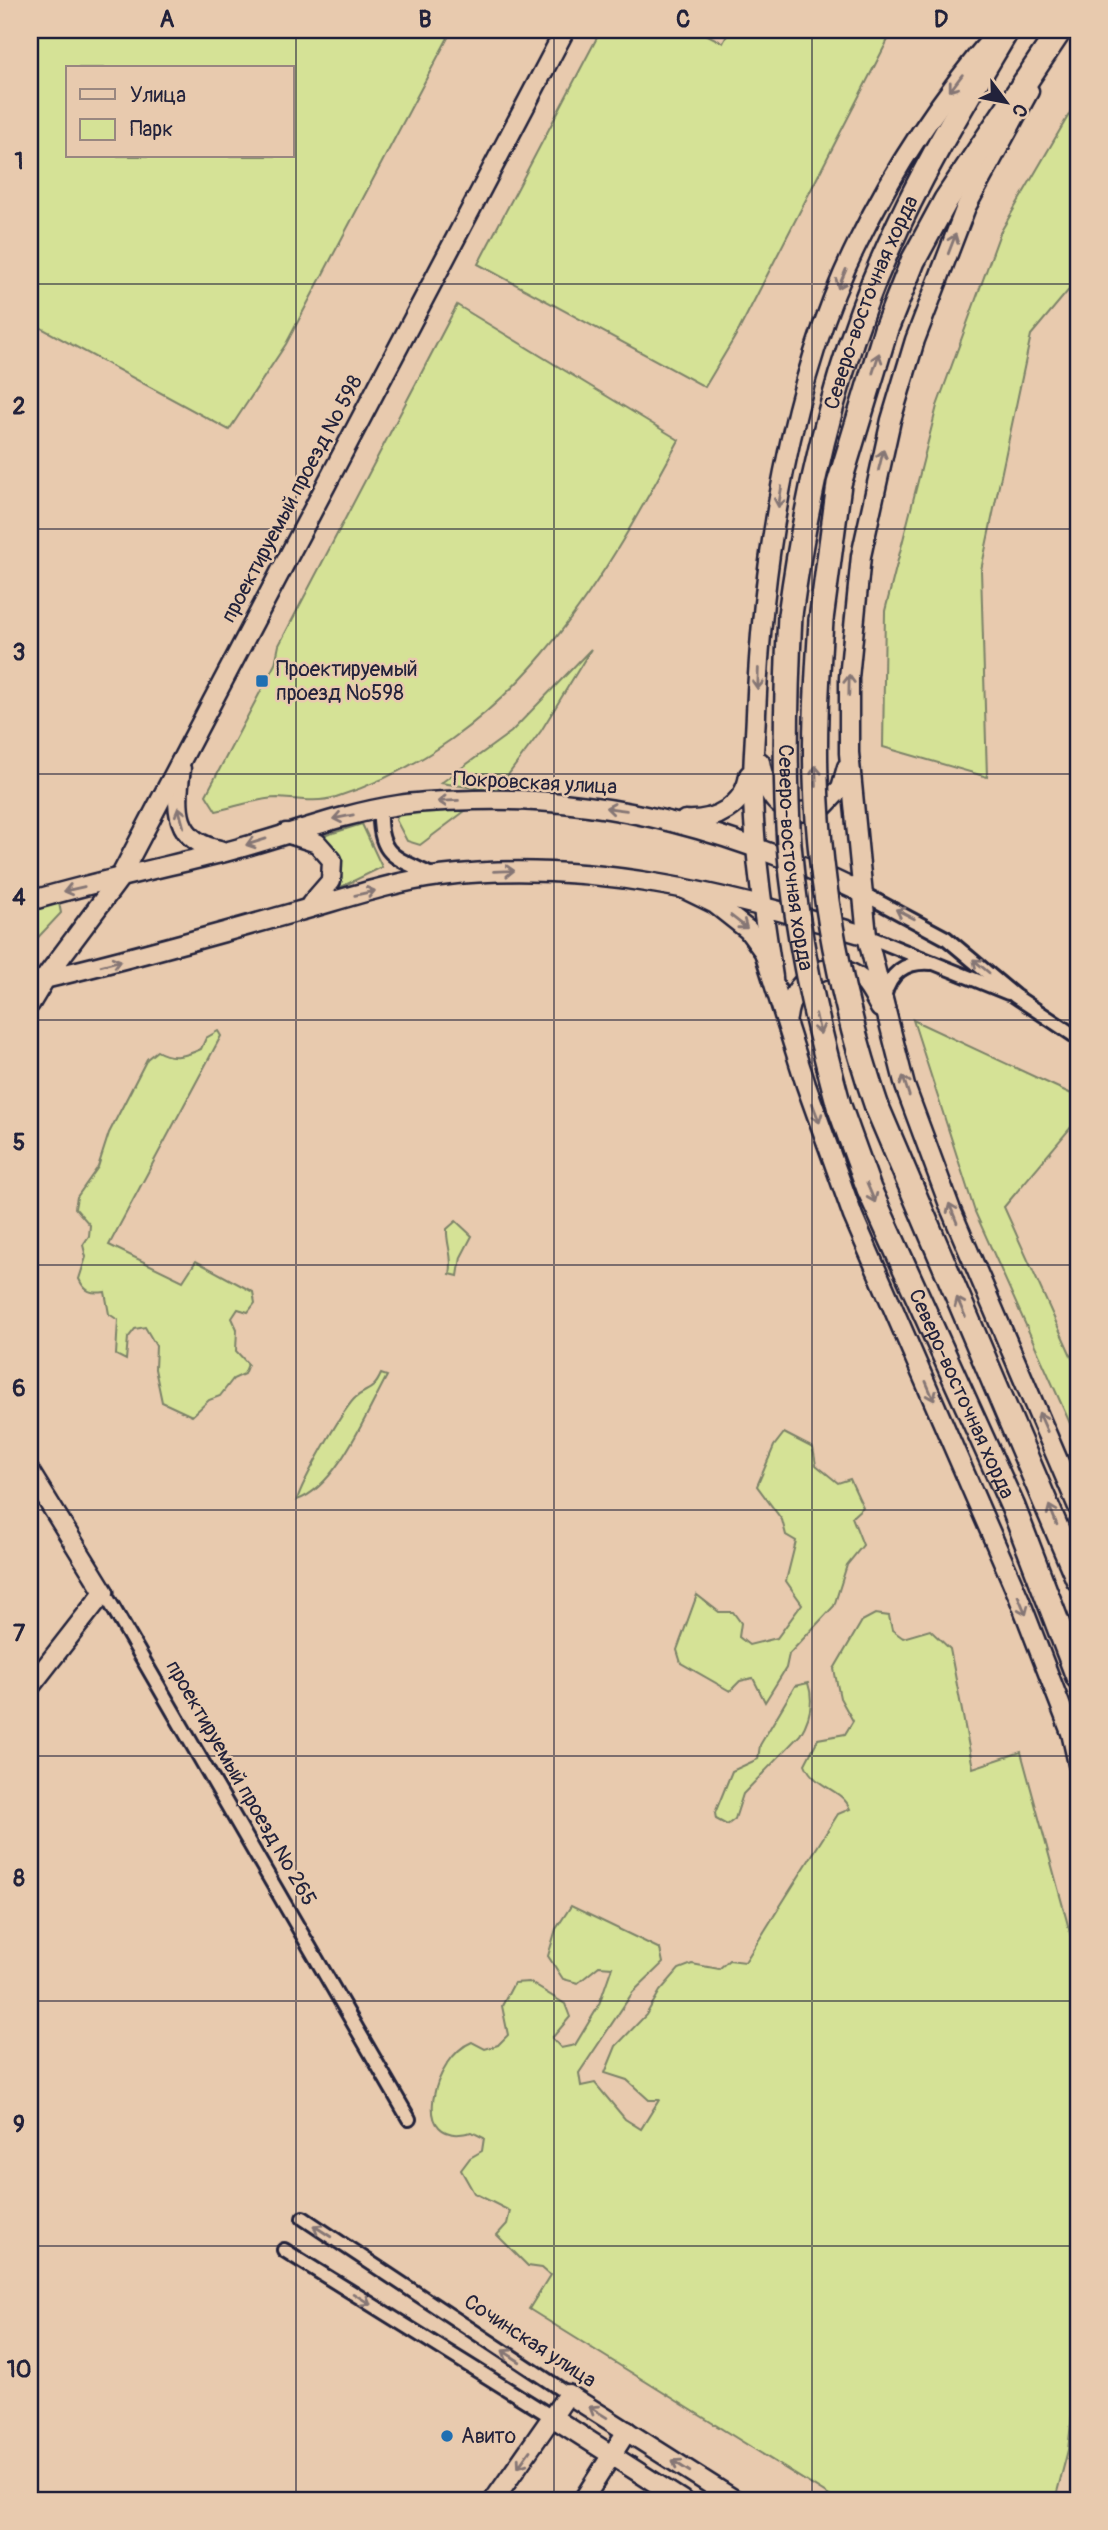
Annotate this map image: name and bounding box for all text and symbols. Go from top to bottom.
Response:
text: A [160,5,175,34]
text: B [418,5,432,34]
text: C [676,5,690,34]
text: D [934,5,948,34]
legend [66,66,294,158]
north arrow [972,66,1042,136]
one-way arrow [949,73,963,92]
text: Улица [130,82,186,109]
text: С [1006,99,1033,122]
text: Парк [130,116,173,143]
text: 1 [15,147,24,176]
street label: Северо-восточная хорда [818,191,924,412]
one-way arrow [946,234,959,256]
one-way arrow [835,268,848,289]
one-way arrow [870,352,883,374]
street label: проектируемый проезд № 598 [215,371,369,627]
text: 2 [13,392,26,421]
one-way arrow [875,449,889,472]
one-way arrow [773,485,786,508]
text: 3 [13,638,25,667]
place label: Проектируемый проезд №598 [276,656,418,707]
one-way arrow [751,667,764,690]
marker: Проектируемый проезд №598 [254,673,270,689]
one-way arrow [842,674,856,697]
street label: Северо-восточная хорда [773,744,820,973]
street label: Покровская улица [452,765,618,801]
one-way arrow [809,765,823,788]
one-way arrow [437,795,460,808]
one-way arrow [606,802,628,815]
one-way arrow [174,806,187,829]
one-way arrow [332,811,355,824]
one-way arrow [246,837,268,849]
one-way arrow [492,865,515,878]
one-way arrow [63,882,86,896]
text: 4 [12,883,26,912]
one-way arrow [353,886,376,899]
one-way arrow [895,906,915,920]
one-way arrow [729,914,747,930]
one-way arrow [100,955,122,968]
one-way arrow [972,958,990,974]
one-way arrow [812,1012,826,1035]
one-way arrow [898,1076,911,1098]
one-way arrow [811,1102,824,1124]
text: 5 [13,1128,25,1157]
one-way arrow [865,1182,878,1203]
one-way arrow [945,1203,958,1224]
street label: Северо-восточная хорда [903,1285,1021,1503]
one-way arrow [954,1297,967,1318]
text: 6 [12,1374,26,1403]
one-way arrow [925,1380,938,1402]
one-way arrow [1036,1412,1049,1433]
one-way arrow [1045,1505,1058,1527]
one-way arrow [1016,1593,1029,1615]
text: 7 [13,1619,26,1648]
street label: проектируемый проезд № 265 [160,1655,322,1911]
text: 8 [13,1864,25,1893]
text: 9 [13,2110,25,2139]
one-way arrow [312,2224,332,2238]
street label: Сочинская улица [459,2288,601,2394]
one-way arrow [352,2293,372,2307]
one-way arrow [502,2349,522,2363]
text: 10 [7,2355,31,2384]
one-way arrow [588,2405,608,2419]
place label: Авито [461,2423,516,2450]
marker: Авито [439,2428,455,2444]
one-way arrow [517,2449,531,2468]
one-way arrow [672,2458,691,2473]

